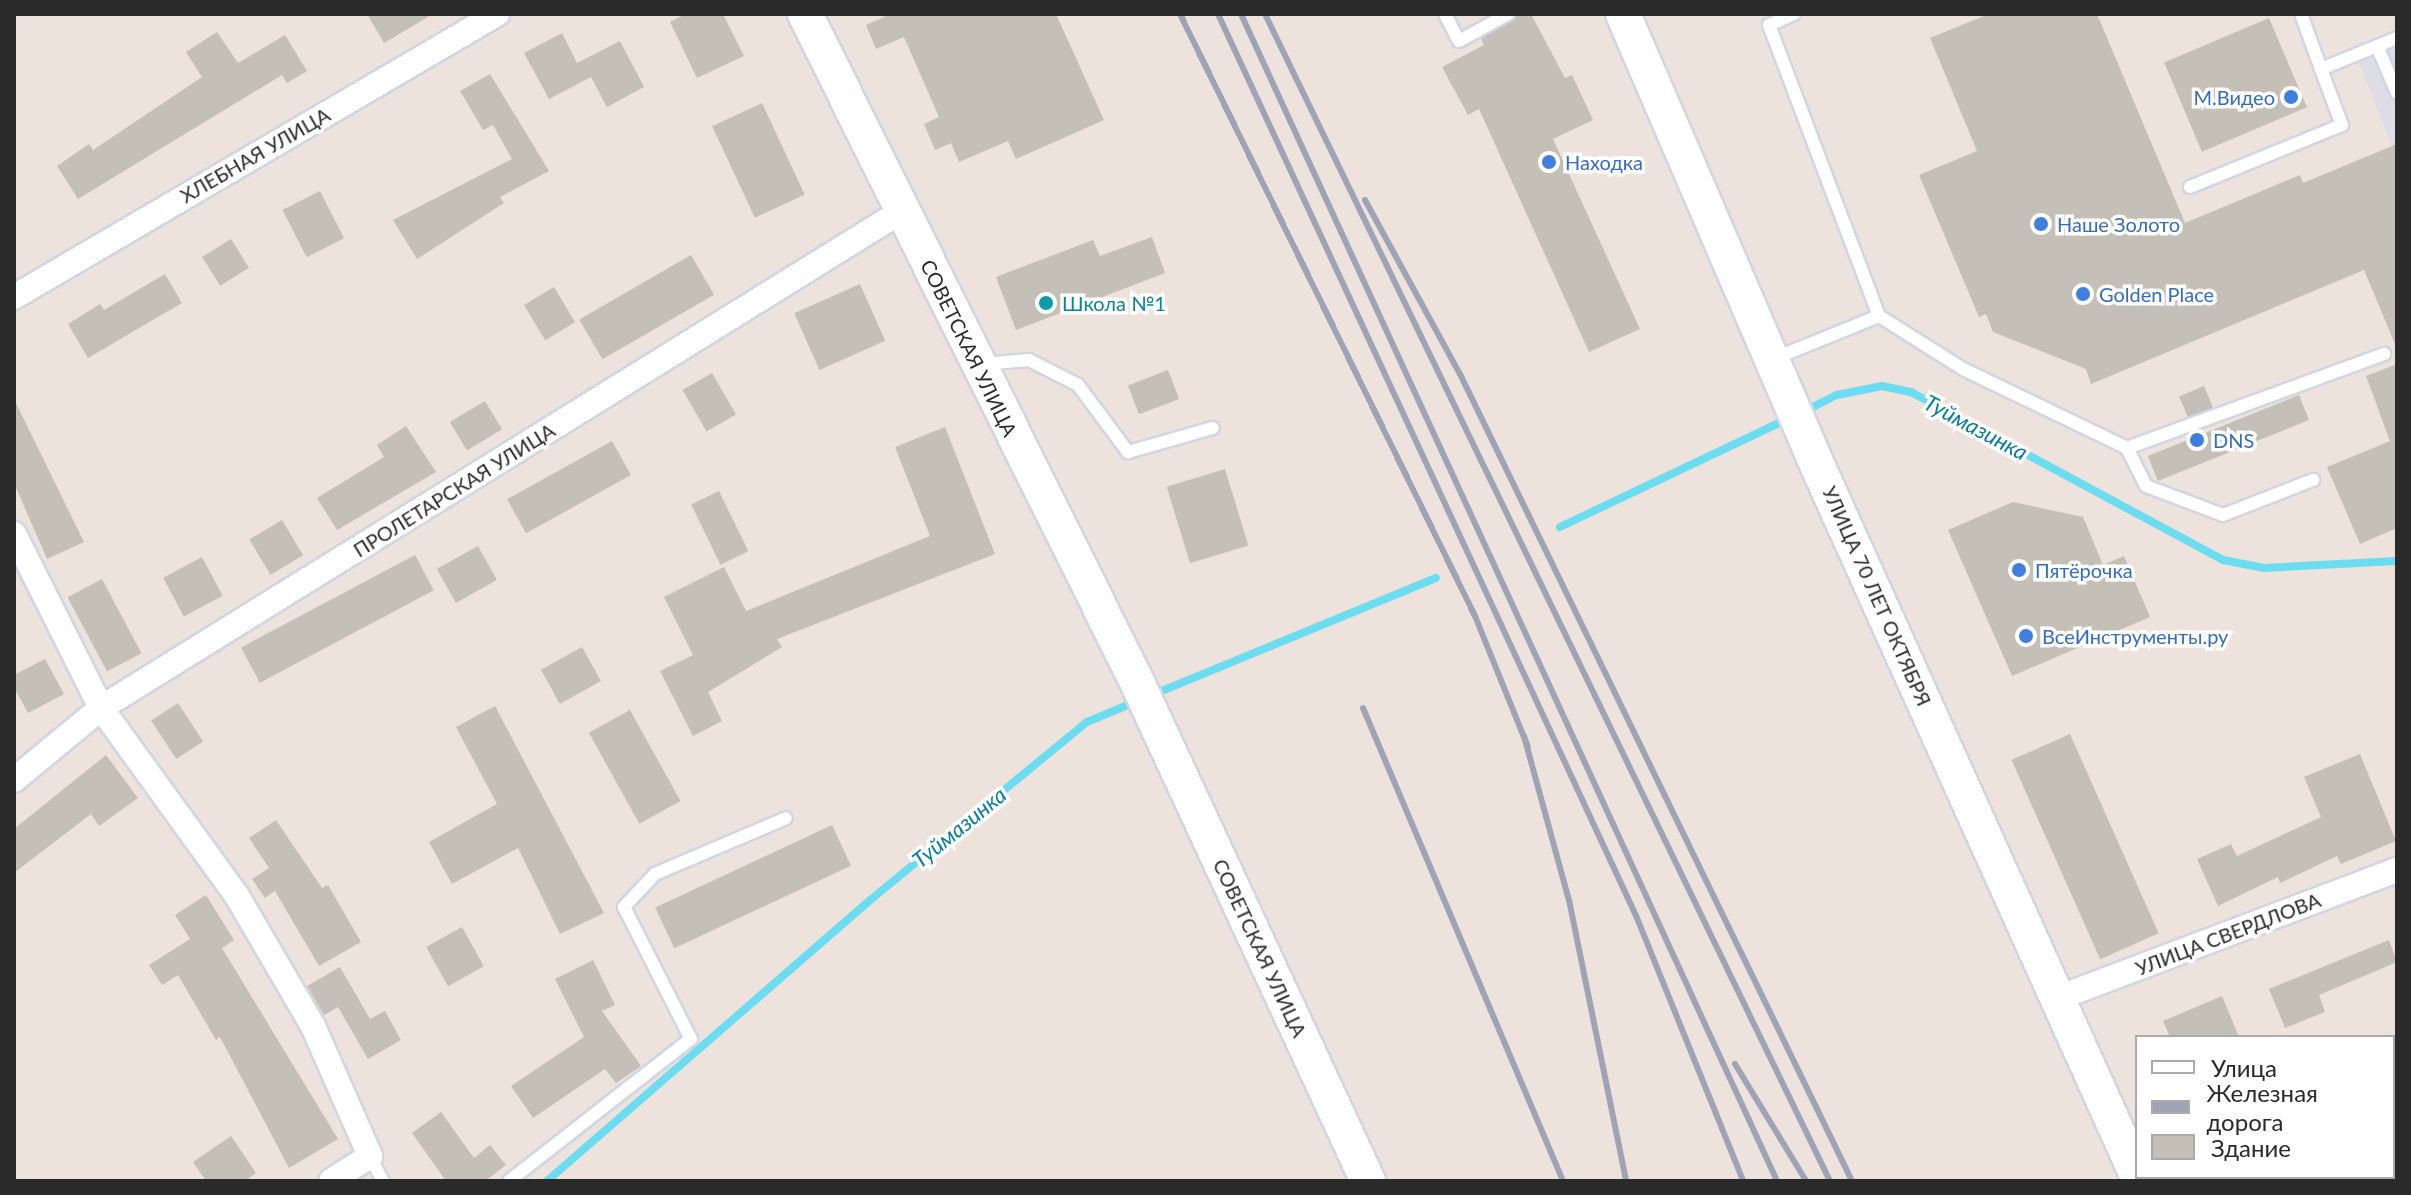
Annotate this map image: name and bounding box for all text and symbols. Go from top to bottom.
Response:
place label: М.Видео [2193,85,2275,109]
marker: М.Видео [2282,88,2300,106]
street label: ХЛЕБНАЯ УЛИЦА [176,102,334,208]
place label: Находка [1565,150,1643,174]
marker: Находка [1540,153,1558,171]
place label: Наше Золото [2057,212,2180,236]
marker: Наше Золото [2032,215,2050,233]
street label: СОВЕТСКАЯ УЛИЦА [916,256,1022,440]
place label: Golden Place [2099,282,2214,306]
marker: Golden Place [2074,285,2092,303]
place label: Школа №1 [1062,291,1166,315]
marker: Школа №1 [1037,294,1055,312]
water label: Туймазинка [1920,389,2032,465]
street label: ПРОЛЕТАРСКАЯ УЛИЦА [349,418,559,562]
place label: DNS [2213,428,2254,452]
marker: DNS [2188,431,2206,449]
street label: УЛИЦА 70 ЛЕТ ОКТЯБРЯ [1818,482,1936,710]
place label: Пятёрочка [2035,558,2133,582]
marker: Пятёрочка [2010,561,2028,579]
place label: ВсеИнструменты.ру [2042,624,2228,648]
marker: ВсеИнструменты.ру [2017,627,2035,645]
water label: Туймазинка [907,781,1011,873]
street label: СОВЕТСКАЯ УЛИЦА [1208,855,1312,1041]
street label: УЛИЦА СВЕРДЛОВА [2132,888,2324,980]
legend [2135,1035,2395,1179]
text: Улица [2211,1053,2277,1082]
text: Железная дорога [2206,1078,2318,1136]
text: Здание [2211,1133,2291,1162]

